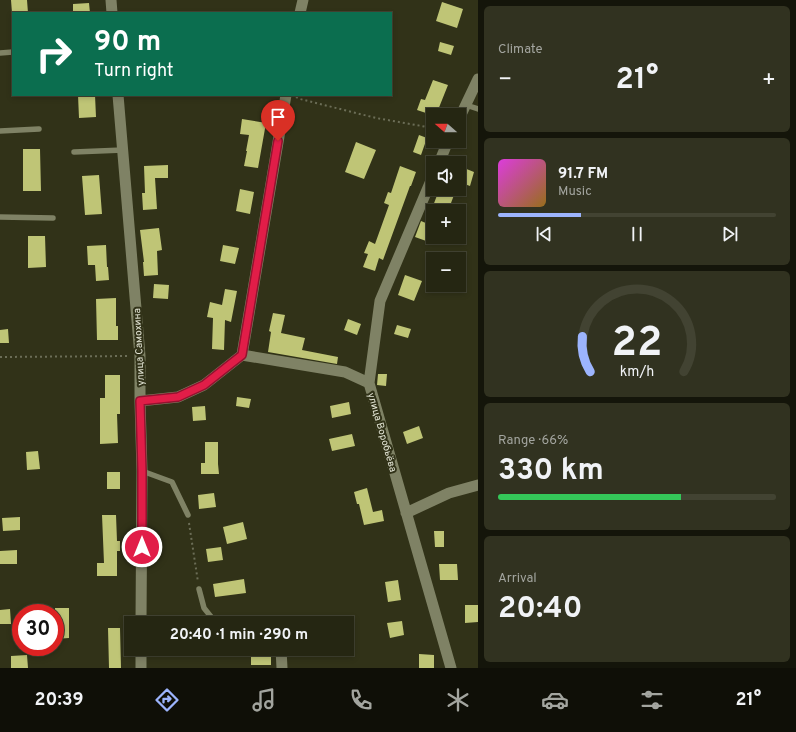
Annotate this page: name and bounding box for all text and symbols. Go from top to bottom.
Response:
text: 90 m [94,25,161,61]
icon: right [28,28,80,80]
text: Climate [498,42,543,58]
text: Turn right [94,60,174,83]
text: 21° [616,62,658,99]
text: − [498,67,512,94]
text: + [762,67,776,94]
pin [261,100,295,141]
icon: arrive [267,106,289,128]
north arrow [426,108,466,148]
map controls [426,108,466,292]
button: sound [426,156,466,196]
text: 91.7 FM [558,165,608,184]
text: Music [558,184,592,200]
button: + [426,204,466,244]
icon: previous [533,223,555,245]
icon: pause [626,223,648,245]
icon: next [719,223,741,245]
button: − [426,252,466,292]
street label: улица Самохина [131,308,148,386]
text: 22 [612,318,662,371]
text: km/h [620,363,654,381]
street label: улица Воробьёва [364,391,399,474]
text: Range · 66% [498,433,568,449]
text: 330 km [498,453,604,490]
position arrow [121,526,163,568]
text: Arrival [498,571,537,587]
text: 20:40 [498,591,582,628]
speed limit sign: 30 [12,604,64,656]
text: 20:40 · 1 min · 290 m [170,626,308,645]
icon: directions [153,686,181,714]
icon: music [250,686,278,714]
icon: phone [347,686,375,714]
icon: climate [444,686,472,714]
icon: car [541,686,569,714]
icon: filters [638,686,666,714]
text: 20:39 [35,689,84,712]
text: 21° [736,689,761,712]

